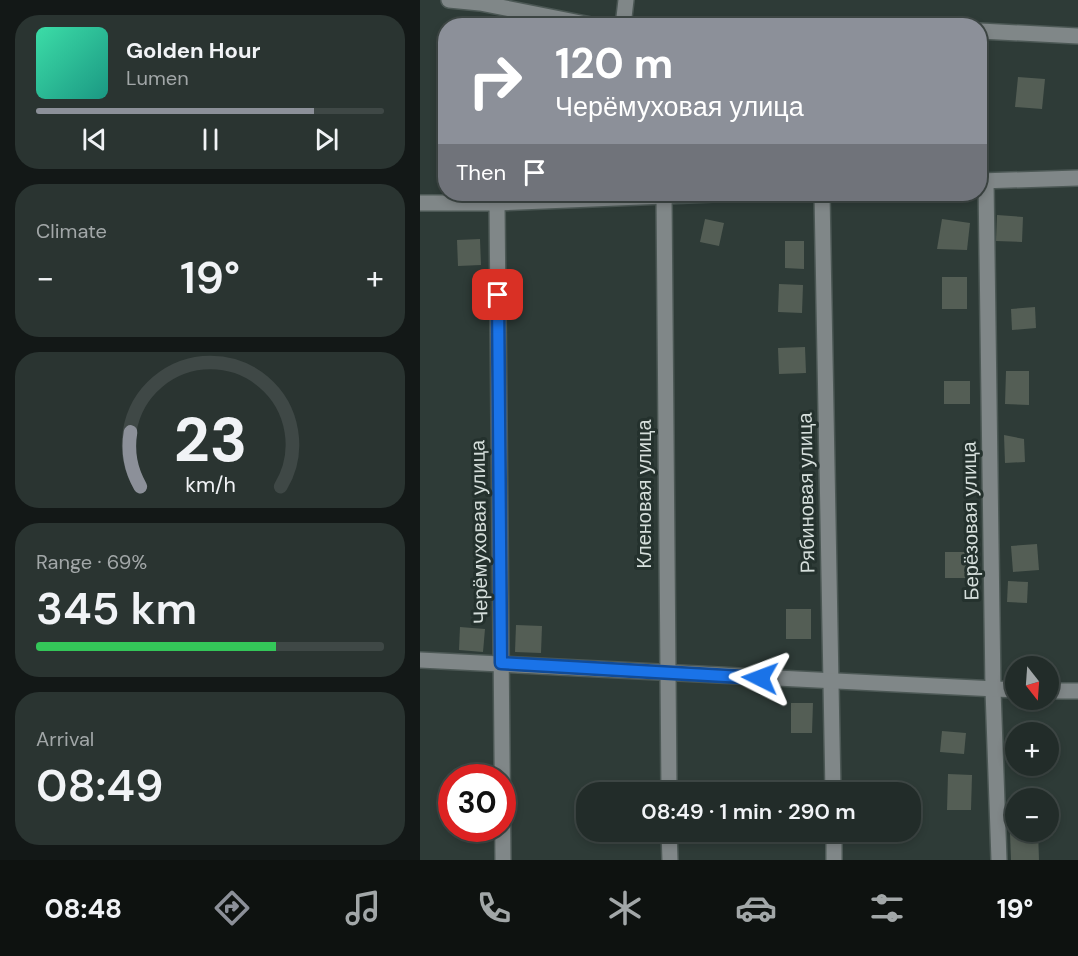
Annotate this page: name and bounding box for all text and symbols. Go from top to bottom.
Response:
text: Golden Hour [126,36,261,65]
text: 120 m [555,36,673,91]
icon: right [456,42,534,120]
text: Lumen [126,65,189,91]
text: Черёмуховая улица [555,89,804,124]
icon: previous [78,123,111,156]
icon: pause [194,123,227,156]
icon: next [310,123,343,156]
icon: arrive [518,156,551,189]
text: Then [456,158,506,187]
text: Climate [36,218,107,244]
text: 19° [180,248,240,307]
text: − [36,256,54,299]
text: + [366,256,384,299]
pin [472,269,523,320]
icon: arrive [481,278,514,311]
text: 23 [173,399,247,480]
street label: Рябиновая улица [792,411,820,574]
street label: Кленовая улица [631,418,657,569]
street label: Черёмуховая улица [464,439,494,624]
street label: Берёзовая улица [956,440,984,601]
text: km/h [185,471,235,499]
text: Range · 69% [36,549,147,575]
text: 345 km [36,579,197,638]
position arrow [728,646,792,710]
north arrow [1005,656,1059,710]
map controls [1005,656,1059,842]
button: + [1005,722,1059,776]
text: Arrival [36,726,94,752]
text: 08:49 [36,756,164,815]
speed limit sign: 30 [438,764,516,842]
button: − [1005,788,1059,842]
text: 08:49 · 1 min · 290 m [641,797,856,826]
icon: directions [211,887,253,929]
icon: music [342,887,384,929]
icon: phone [473,887,515,929]
icon: climate [604,887,646,929]
icon: car [735,887,777,929]
icon: filters [866,887,908,929]
text: 08:48 [44,891,122,926]
text: 19° [997,891,1033,926]

